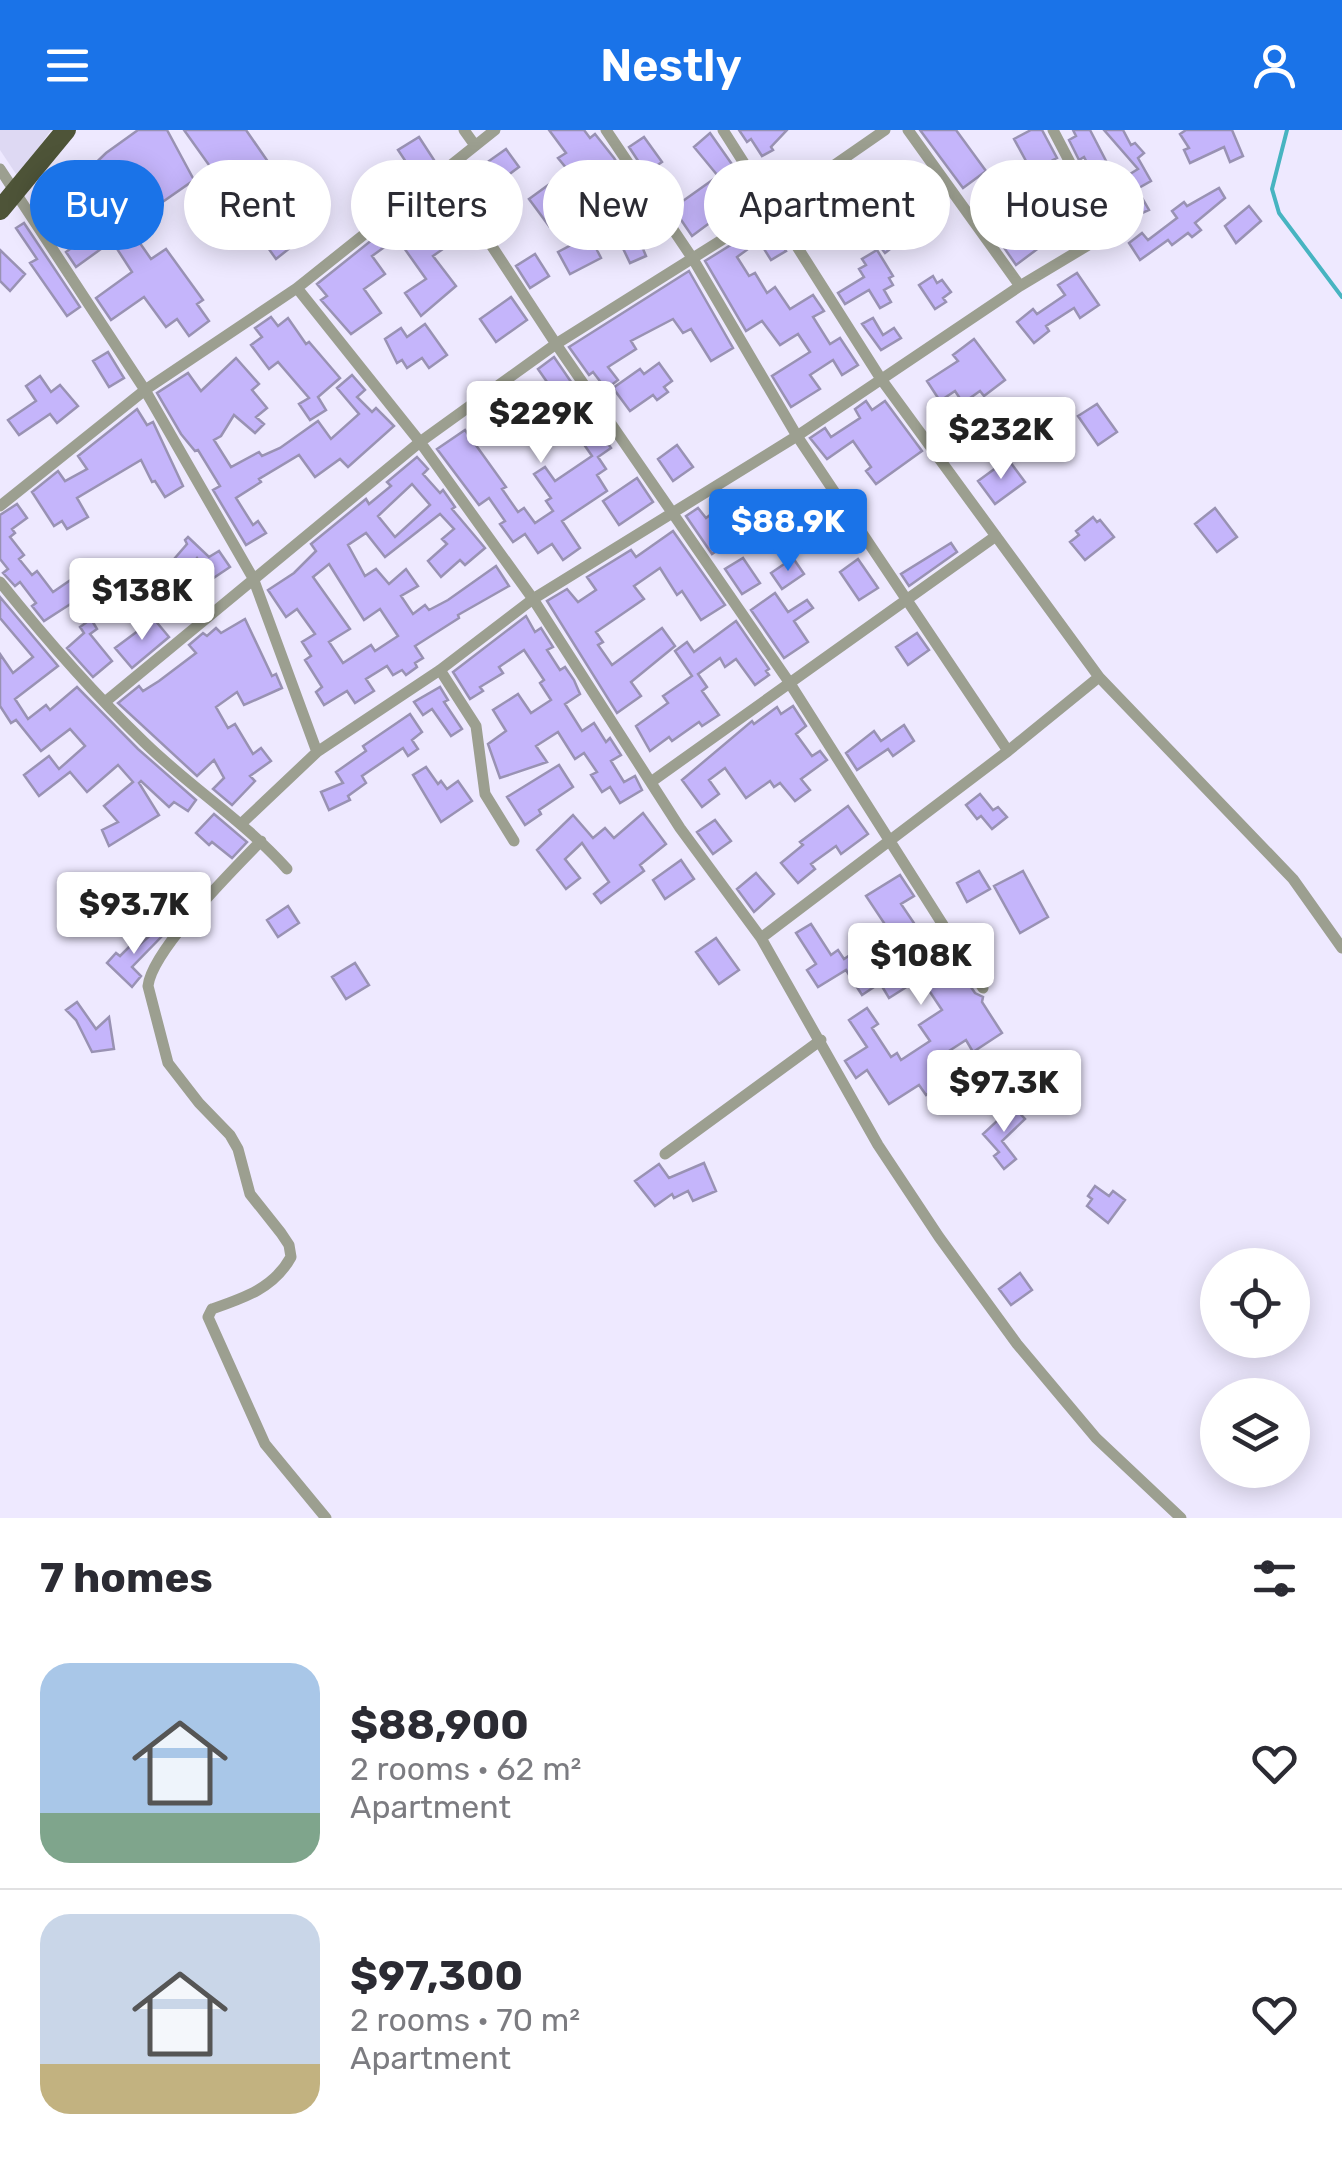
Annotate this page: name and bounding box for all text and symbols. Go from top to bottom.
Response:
icon: menu [40,38,95,93]
icon: person [1247,38,1302,93]
text: Nestly [600,39,742,92]
chip: Buy [30,160,164,250]
chip: Rent [184,160,331,250]
chip: Filters [351,160,523,250]
chip: New [543,160,684,250]
chip: Apartment [704,160,950,250]
chip: House [970,160,1144,250]
pin: $229K [471,381,611,466]
text: $229K [489,394,593,432]
pin: $232K [931,397,1071,482]
text: $232K [948,410,1054,448]
pin: $88.9K [707,489,869,574]
text: $88.9K [731,502,845,540]
pin: $138K [72,558,212,643]
text: $138K [91,571,193,609]
pin: $93.7K [53,872,215,957]
text: $93.7K [79,885,189,923]
pin: $108K [851,923,991,1008]
text: $108K [870,936,972,974]
pin: $97.3K [923,1050,1085,1135]
text: $97.3K [949,1063,1059,1101]
map controls [1200,1248,1310,1488]
button: locate [1200,1248,1310,1358]
button: layers [1200,1378,1310,1488]
icon: filters [1247,1551,1302,1606]
text: 7 homes [40,1553,213,1603]
text: $88,900 [350,1700,529,1750]
icon: home [120,1703,240,1823]
icon: heart [1247,1736,1302,1791]
text: 2 rooms · 62 m² [350,1750,582,1788]
text: Apartment [350,1788,511,1826]
text: $97,300 [350,1951,523,2001]
icon: home [120,1954,240,2074]
icon: heart [1247,1987,1302,2042]
text: 2 rooms · 70 m² [350,2001,580,2039]
text: Apartment [350,2039,511,2077]

